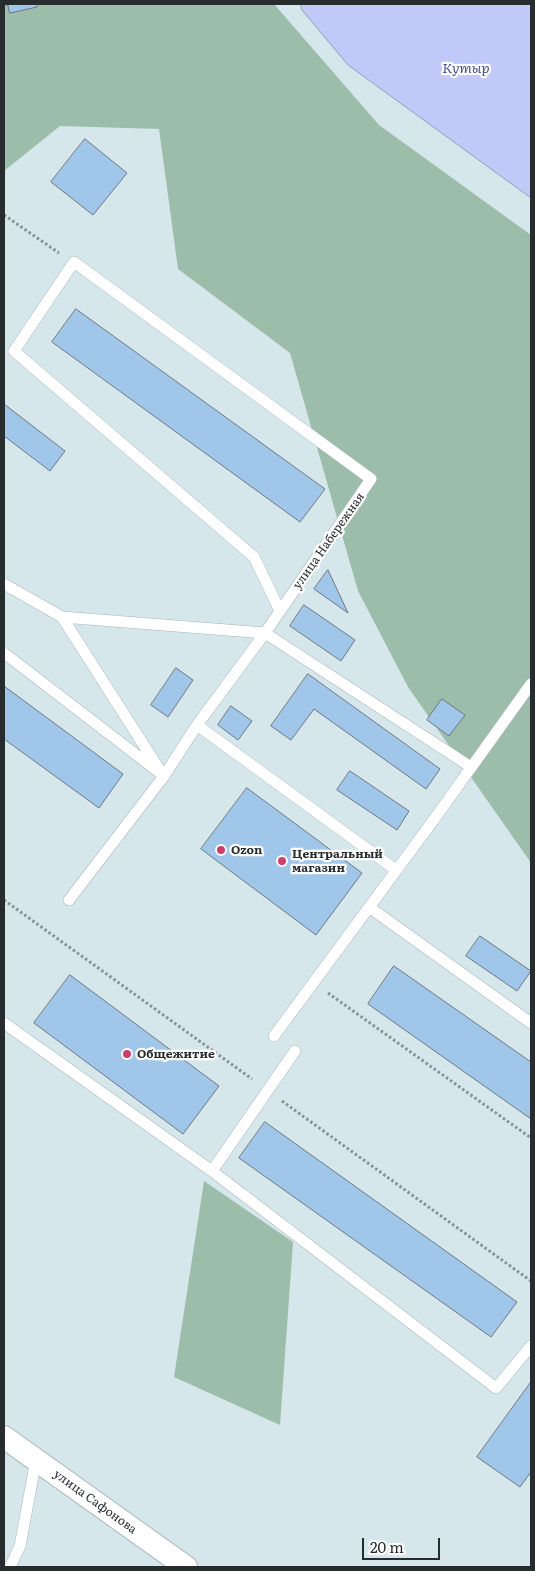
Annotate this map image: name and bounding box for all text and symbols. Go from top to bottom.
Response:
water label: Кутыр [442,61,490,77]
street label: улица Набережная [290,490,368,592]
place label: Ozon [231,843,262,857]
marker: Ozon [215,844,227,856]
place label: Центральный магазин [292,847,383,875]
marker: Центральный магазин [276,855,288,867]
place label: Общежитие [137,1047,215,1061]
marker: Общежитие [121,1048,133,1060]
street label: улица Сафонова [51,1467,139,1537]
scale bar [365,1528,442,1560]
text: 20 m [370,1535,404,1558]

